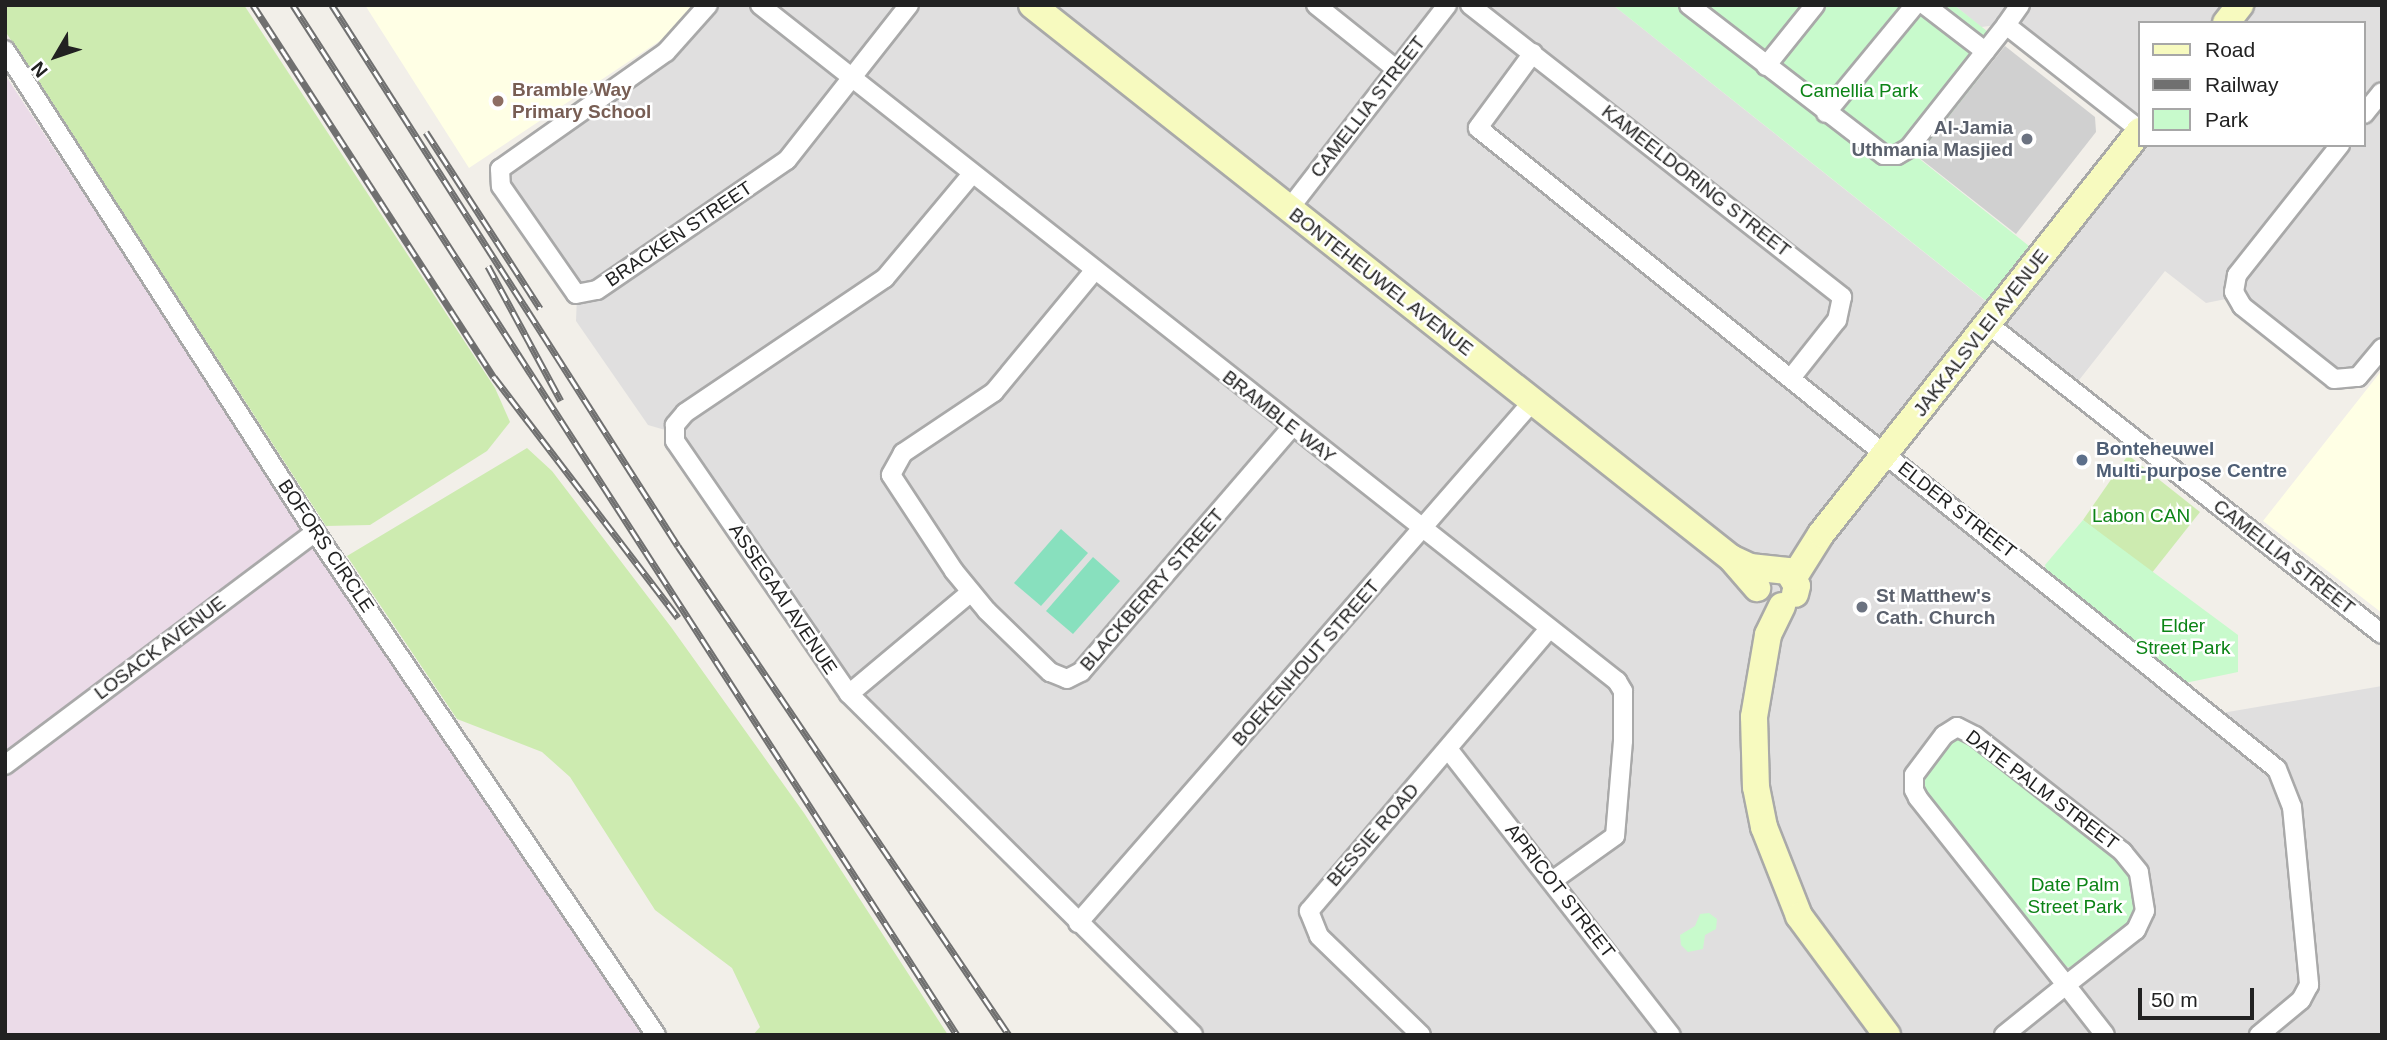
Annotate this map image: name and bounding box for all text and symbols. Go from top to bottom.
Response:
north arrow [21,21,91,91]
legend [2138,21,2366,147]
street label: CAMELLIA STREET [1305,31,1431,183]
text: Road [2205,38,2255,61]
text: N [27,58,52,81]
text: Railway [2205,73,2279,96]
place label: Bramble Way Primary School [512,79,651,123]
park label: Camellia Park [1800,80,1918,102]
marker: Bramble Way Primary School [490,93,506,109]
street label: KAMEELDORING STREET [1597,100,1795,262]
text: Park [2205,108,2248,131]
place label: Al-Jamia Uthmania Masjied [1851,117,2013,161]
marker: Al-Jamia Uthmania Masjied [2019,131,2035,147]
street label: BRACKEN STREET [601,176,757,292]
street label: BONTEHEUWEL AVENUE [1284,203,1478,361]
street label: JAKKALSVLEI AVENUE [1908,245,2054,421]
street label: BRAMBLE WAY [1218,366,1340,468]
place label: Bonteheuwel Multi-purpose Centre [2096,438,2287,482]
marker: Bonteheuwel Multi-purpose Centre [2074,452,2090,468]
street label: ELDER STREET [1893,457,2021,563]
street label: BOFORS CIRCLE [273,475,379,617]
street label: CAMELLIA STREET [2208,494,2360,620]
street label: BLACKBERRY STREET [1075,504,1229,676]
park label: Labon CAN [2092,505,2190,527]
street label: ASSEGAAI AVENUE [724,519,842,679]
street label: BOEKENHOUT STREET [1227,575,1385,751]
place label: St Matthew's Cath. Church [1876,585,1995,629]
street label: LOSACK AVENUE [90,591,230,705]
marker: St Matthew's Cath. Church [1854,599,1870,615]
park label: Elder Street Park [2135,615,2231,659]
street label: DATE PALM STREET [1961,725,2123,855]
street label: BESSIE ROAD [1322,779,1424,891]
street label: APRICOT STREET [1500,819,1620,963]
park label: Date Palm Street Park [2027,874,2123,918]
scale bar [2142,974,2258,1018]
text: 50 m [2151,988,2198,1011]

